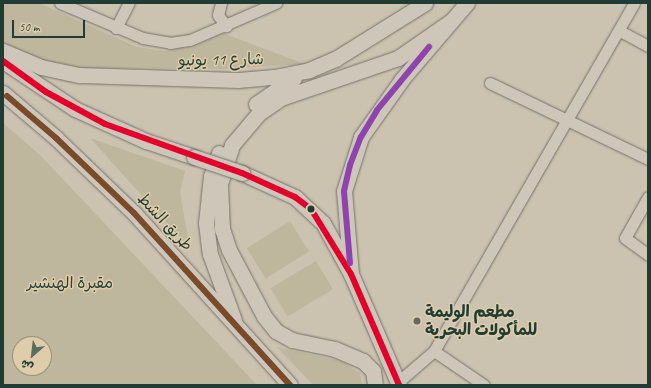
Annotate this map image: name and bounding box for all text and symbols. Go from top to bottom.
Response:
scale bar [14,12,87,38]
text: 50 m [19,19,39,35]
street label: شارع 11 يونيو [178,50,264,70]
street label: طريق الشط [133,189,197,255]
unlabelled marker [306,204,316,214]
park label: مقبرة الهنشير [27,273,113,293]
place label: مطعم الوليمة للمأكولات البحرية [425,302,537,340]
marker: مطعم الوليمة للمأكولات البحرية [412,316,422,326]
north arrow [12,336,52,376]
text: ش [18,357,35,375]

